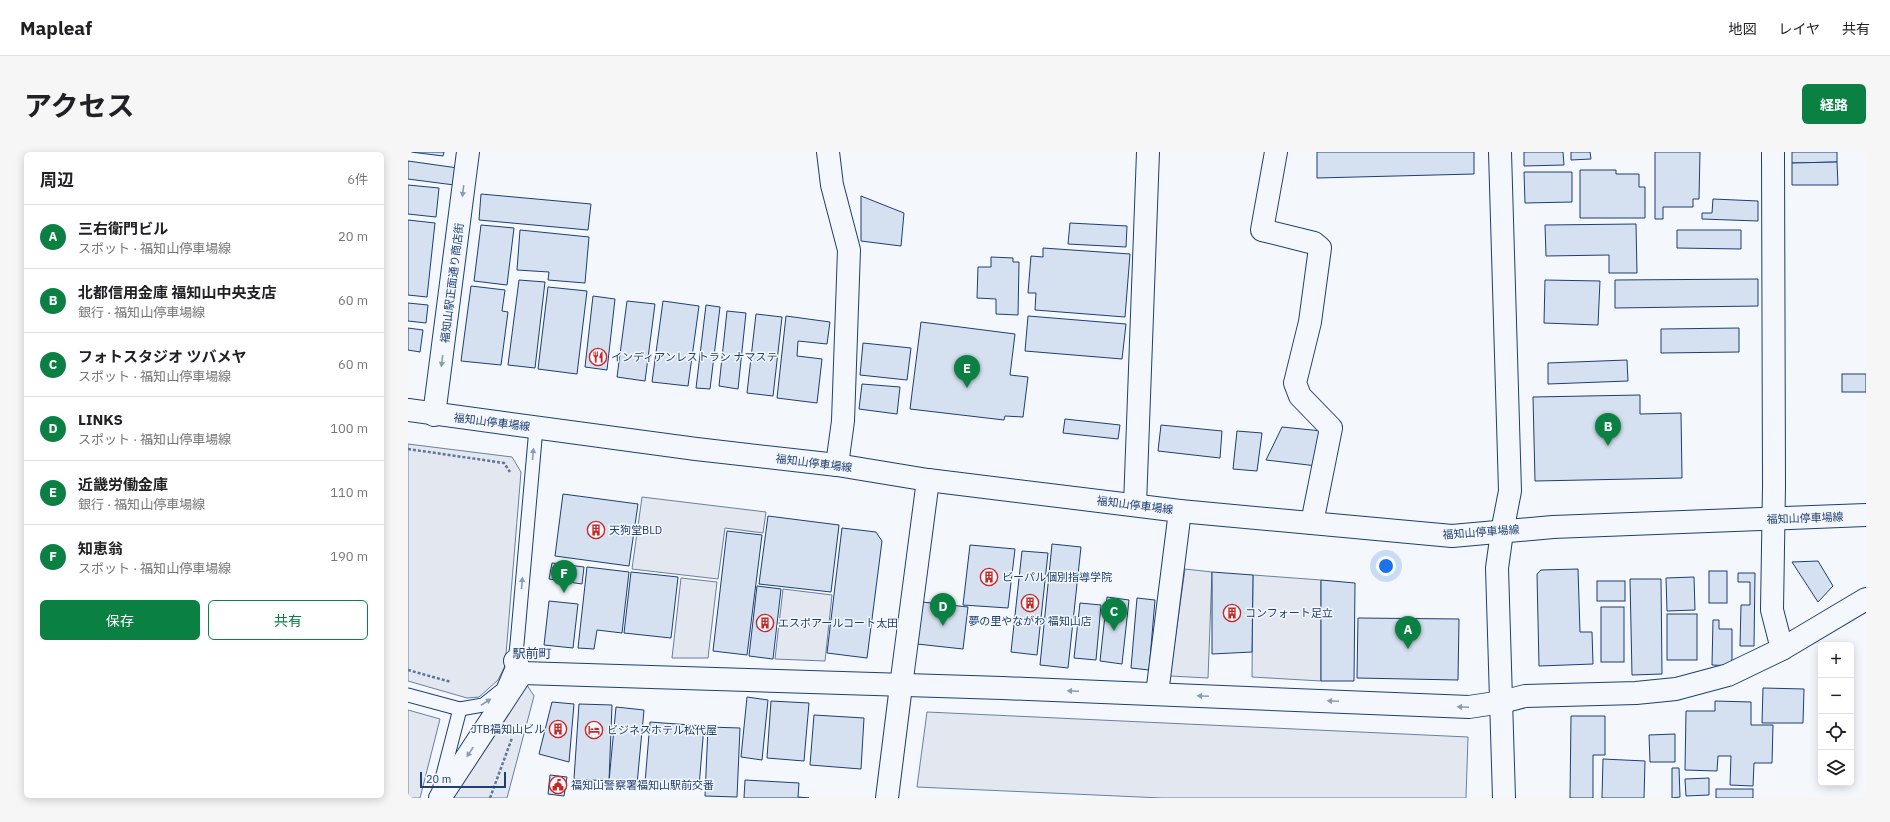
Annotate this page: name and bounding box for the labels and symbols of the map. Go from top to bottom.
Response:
one-way arrow [460,185,467,197]
street label: 福知山駅正面通り商店街 [438,222,466,344]
restaurant icon: インディアンレストラン ナマステ [588,347,608,367]
place label: インディアンレストラン ナマステ [611,350,777,364]
one-way arrow [439,355,445,367]
pin: E [954,355,980,388]
street label: 福知山停車場線 [453,410,531,434]
pin: B [1595,413,1621,446]
one-way arrow [530,448,537,460]
street label: 福知山停車場線 [775,451,853,475]
street label: 福知山停車場線 [1096,493,1174,517]
street label: 福知山停車場線 [1766,510,1844,526]
building icon: 天狗堂BLD [586,520,606,540]
street label: 福知山停車場線 [1442,522,1520,542]
place label: 天狗堂BLD [609,523,662,537]
your location [1376,556,1396,576]
pin: F [551,560,577,593]
building icon: ビーパル個別指導学院 [979,567,999,587]
place label: ビーパル個別指導学院 [1002,570,1112,584]
one-way arrow [519,577,526,590]
pin: D [930,593,956,626]
building icon: 夢の里やながわ 福知山店 [1020,593,1040,613]
pin: C [1101,598,1127,631]
building icon: コンフォート足立 [1222,603,1242,623]
place label: コンフォート足立 [1245,606,1333,620]
building icon: エスポアールコート太田 [755,613,775,633]
place label: 夢の里やながわ 福知山店 [968,614,1092,628]
place label: エスポアールコート太田 [778,616,898,630]
pin: A [1395,616,1421,649]
district label: 駅前町 [512,645,552,662]
one-way arrow [1067,687,1079,694]
one-way arrow [1196,693,1209,699]
one-way arrow [481,698,491,706]
one-way arrow [1327,698,1339,705]
one-way arrow [1456,704,1469,710]
building icon: JTB福知山ビル [548,719,568,739]
hotel icon: ビジネスホテル松代屋 [584,720,604,740]
place label: JTB福知山ビル [471,722,545,736]
place label: ビジネスホテル松代屋 [607,723,717,737]
one-way arrow [466,747,474,757]
scale bar [420,770,506,789]
public building icon: 福知山警察署福知山駅前交番 [548,775,568,795]
place label: 福知山警察署福知山駅前交番 [571,778,714,792]

